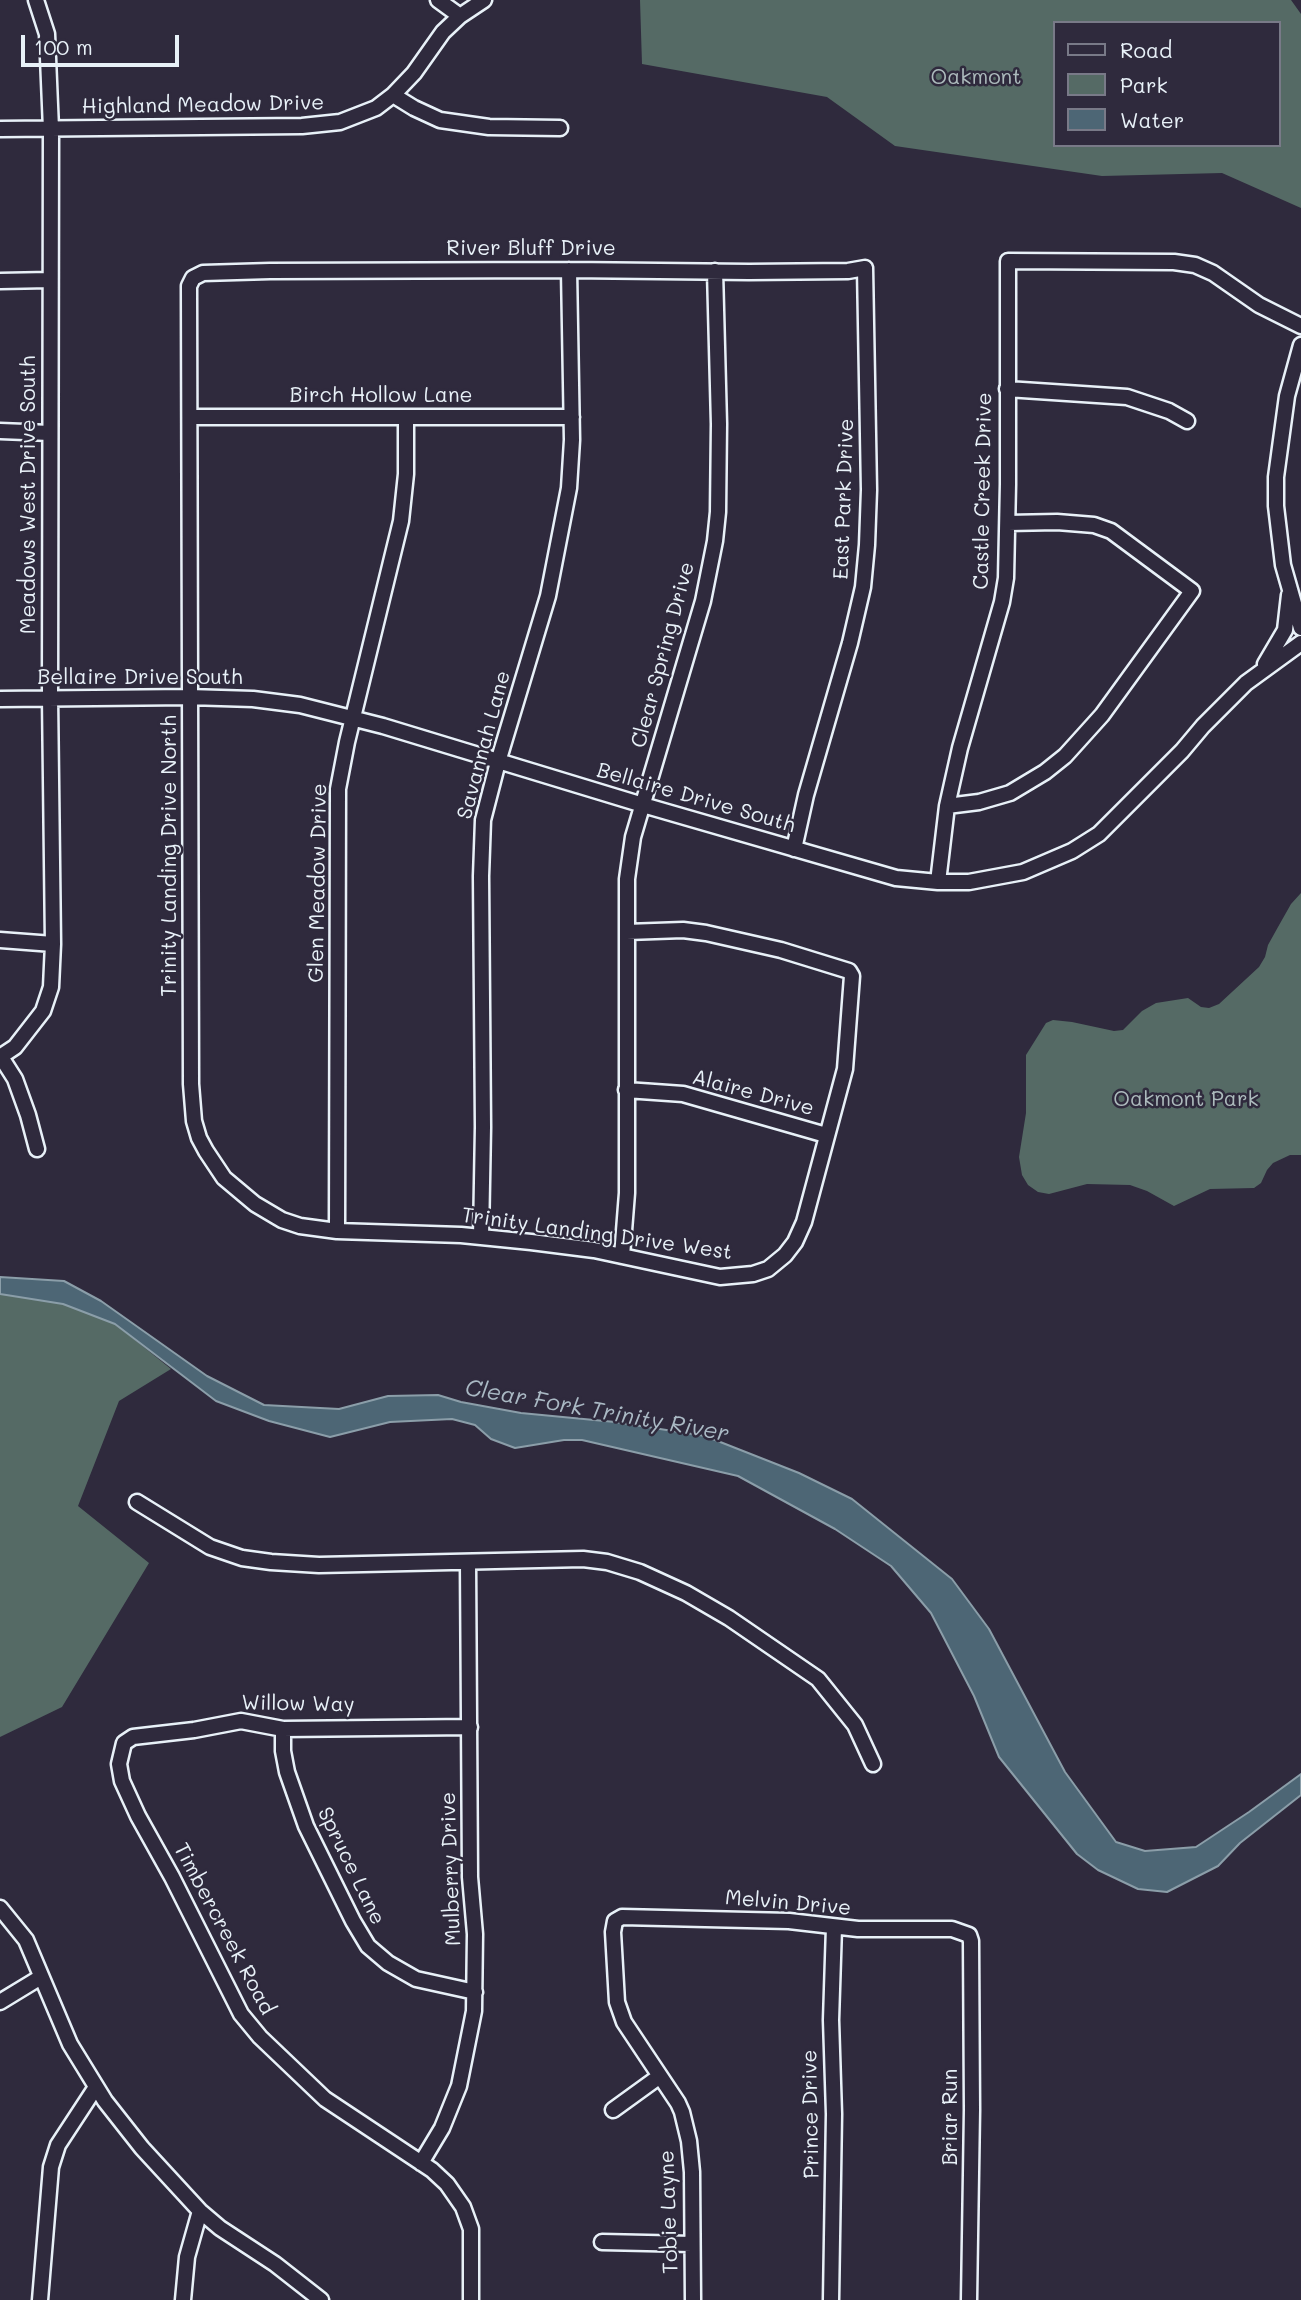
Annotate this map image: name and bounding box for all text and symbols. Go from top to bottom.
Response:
scale bar [24,21,182,65]
legend [1052,21,1280,147]
text: 100 m [34,33,93,60]
text: Road [1120,36,1172,63]
park label: Oakmont [931,65,1021,91]
text: Park [1120,71,1168,98]
street label: Highland Meadow Drive [82,90,324,120]
text: Water [1120,106,1184,133]
street label: River Bluff Drive [446,236,616,262]
street label: Meadows West Drive South [16,356,42,634]
street label: Birch Hollow Lane [289,383,473,409]
street label: Castle Creek Drive [969,392,997,590]
street label: East Park Drive [829,418,859,580]
street label: Clear Spring Drive [626,559,700,751]
street label: Bellaire Drive South [37,665,243,691]
street label: Savannah Lane [452,668,516,822]
street label: Trinity Landing Drive North [157,715,183,997]
street label: Bellaire Drive South [594,758,798,838]
street label: Glen Meadow Drive [304,783,332,983]
street label: Alaire Drive [689,1065,817,1121]
park label: Oakmont Park [1113,1087,1259,1113]
street label: Trinity Landing Drive West [460,1203,734,1265]
water label: Clear Fork Trinity River [463,1374,731,1448]
street label: Willow Way [241,1690,355,1718]
street label: Mulberry Drive [436,1792,466,1946]
street label: Spruce Lane [312,1803,390,1929]
street label: Timbercreek Road [168,1839,280,2019]
street label: Melvin Drive [724,1885,852,1921]
street label: Prince Drive [797,2049,825,2179]
street label: Briar Run [938,2069,964,2165]
street label: Tobie Layne [654,2150,684,2274]

